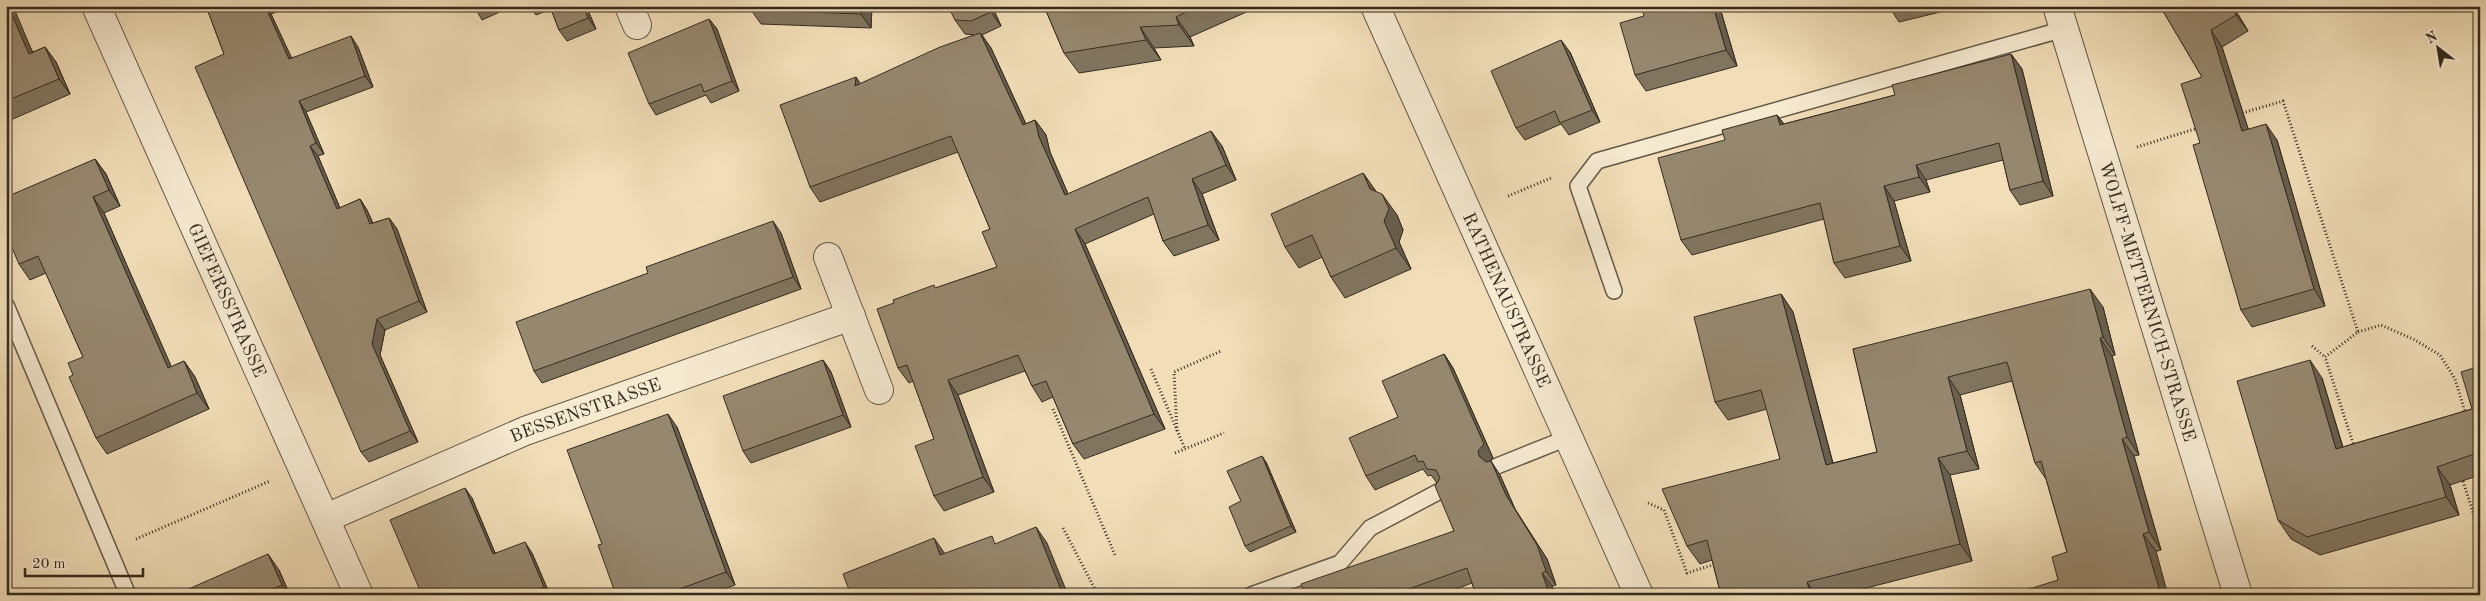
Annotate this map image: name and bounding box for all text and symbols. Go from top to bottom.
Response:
north arrow [2414,22,2464,72]
text: N [2424,29,2440,46]
street label: WOLFF-METTERNICH-STRASSE [2095,160,2198,444]
street label: RATHENAUSTRASSE [1459,210,1553,390]
street label: GIEFERSSTRASSE [184,221,269,380]
street label: BESSENSTRASSE [507,376,663,446]
scale bar [25,546,142,578]
text: 20 m [32,557,66,572]

